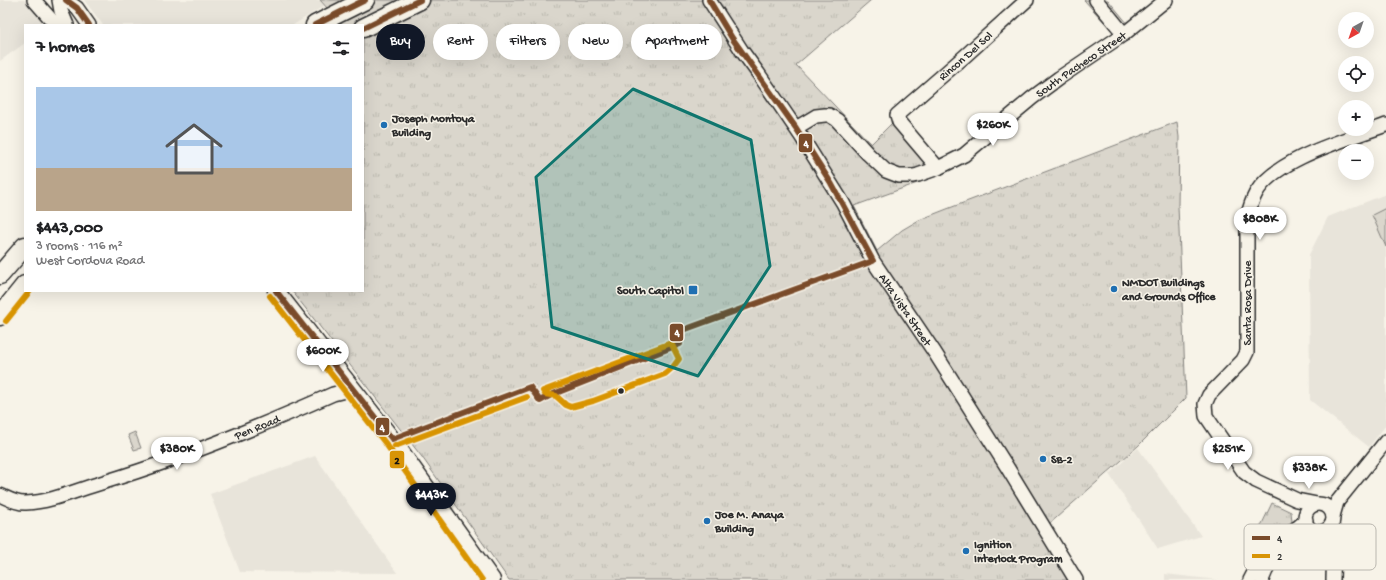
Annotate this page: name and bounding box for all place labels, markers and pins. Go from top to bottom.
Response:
place label: Joseph Montoya Building [391,113,476,141]
pin: $260K [965,113,1021,147]
marker: Joseph Montoya Building [379,120,389,130]
pin: $808K [1232,207,1288,241]
place label: NMDOT Buildings and Grounds Office [1121,277,1216,305]
marker: South Capitol [687,284,699,296]
marker: NMDOT Buildings and Grounds Office [1109,284,1119,294]
place label: South Capitol [617,285,684,299]
pin: $600K [295,339,351,373]
unlabelled marker [616,386,626,396]
pin: $380K [149,437,205,471]
pin: $251K [1200,437,1256,471]
marker: SB-2 [1038,454,1048,464]
place label: SB-2 [1051,454,1072,468]
pin: $338K [1281,456,1337,490]
pin: $443K [403,483,459,517]
place label: Joe M. Anaya Building [714,509,785,537]
marker: Joe M. Anaya Building [702,516,712,526]
place label: Ignition Interlock Program [974,539,1063,567]
marker: Ignition Interlock Program [961,546,971,556]

